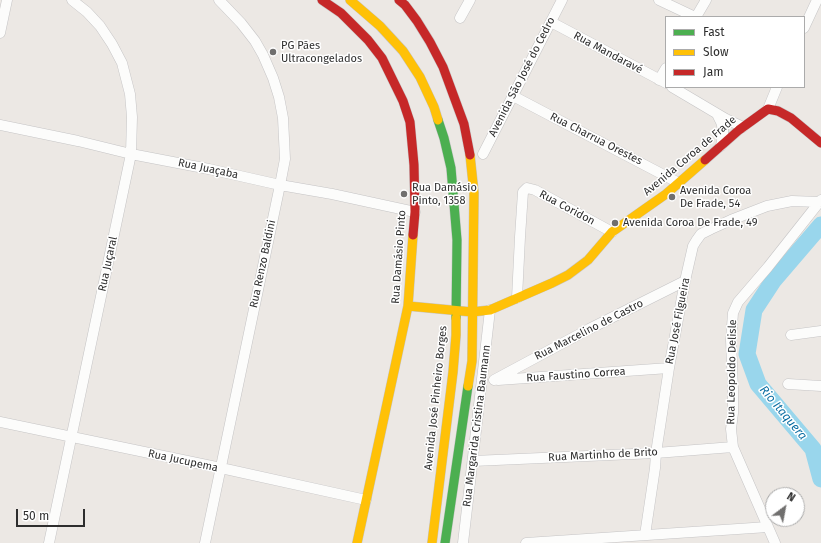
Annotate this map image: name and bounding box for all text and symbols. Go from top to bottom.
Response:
street label: Avenida São José do Cedro [486,15,558,139]
legend [665,16,805,88]
text: Fast [703,25,725,39]
street label: Rua Mandaravé [571,29,645,77]
place label: PG Pães Ultracongelados [281,39,362,65]
text: Slow [703,45,729,59]
marker: PG Pães Ultracongelados [268,47,278,57]
text: Jam [703,65,723,79]
street label: Rua Charrua Orestes [548,110,644,168]
street label: Avenida Coroa de Frade [641,113,739,199]
street label: Rua Juaçaba [177,156,239,182]
place label: Rua Damásio Pinto, 1358 [412,181,477,207]
place label: Avenida Coroa De Frade, 54 [680,184,751,210]
street label: Rua Coridon [537,188,597,228]
marker: Rua Damásio Pinto, 1358 [399,189,409,199]
marker: Avenida Coroa De Frade, 54 [667,192,677,202]
street label: Rua Damásio Pinto [389,210,409,304]
place label: Avenida Coroa De Frade, 49 [623,216,757,230]
marker: Avenida Coroa De Frade, 49 [610,218,620,228]
street label: Rua Renzo Baldini [247,219,279,309]
street label: Rua Juçaral [96,235,120,293]
street label: Rua José Filgueira [663,277,693,365]
street label: Rua Marcelino de Castro [532,297,646,363]
street label: Rua Leopoldo Delisle [724,319,740,425]
street label: Avenida José Pinheiro Borges [422,325,450,471]
street label: Rua Margarida Cristina Baumann [461,344,493,508]
street label: Rua Faustino Correa [526,365,626,385]
water label: Rio Itaquera [756,383,810,443]
street label: Rua Martinho de Brito [548,446,658,464]
street label: Rua Jucupema [147,447,219,475]
north arrow [765,487,805,527]
text: N [785,490,798,505]
scale bar [18,501,87,527]
text: 50 m [23,509,49,523]

